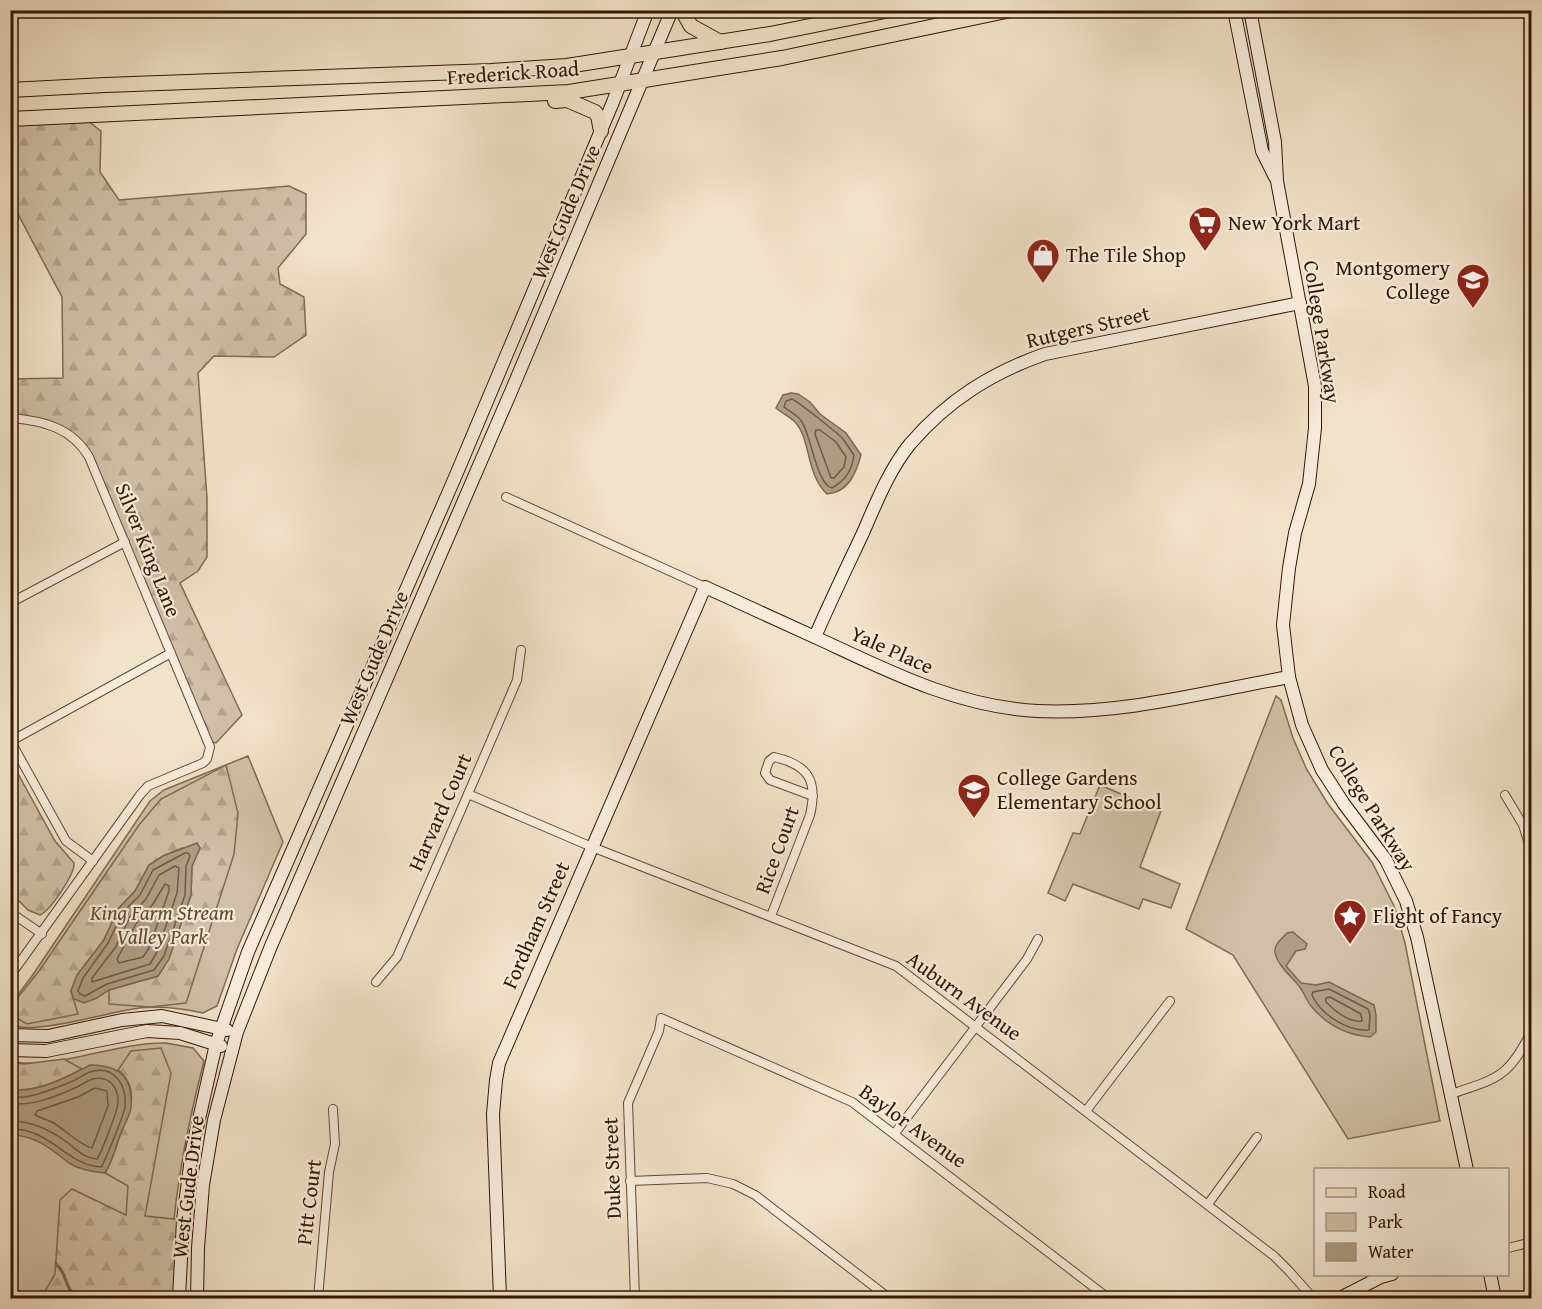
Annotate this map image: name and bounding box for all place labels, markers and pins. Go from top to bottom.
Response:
supermarket icon: New York Mart [1187,205,1223,252]
place label: New York Mart [1228,207,1361,238]
shop icon: The Tile Shop [1025,237,1061,284]
place label: The Tile Shop [1066,239,1186,270]
place label: Montgomery College [1336,252,1451,307]
school or university icon: Montgomery College [1455,262,1491,309]
place label: College Gardens Elementary School [997,762,1162,817]
school or university icon: College Gardens Elementary School [956,772,992,819]
place icon: Flight of Fancy [1332,898,1368,945]
place label: Flight of Fancy [1373,900,1503,931]

